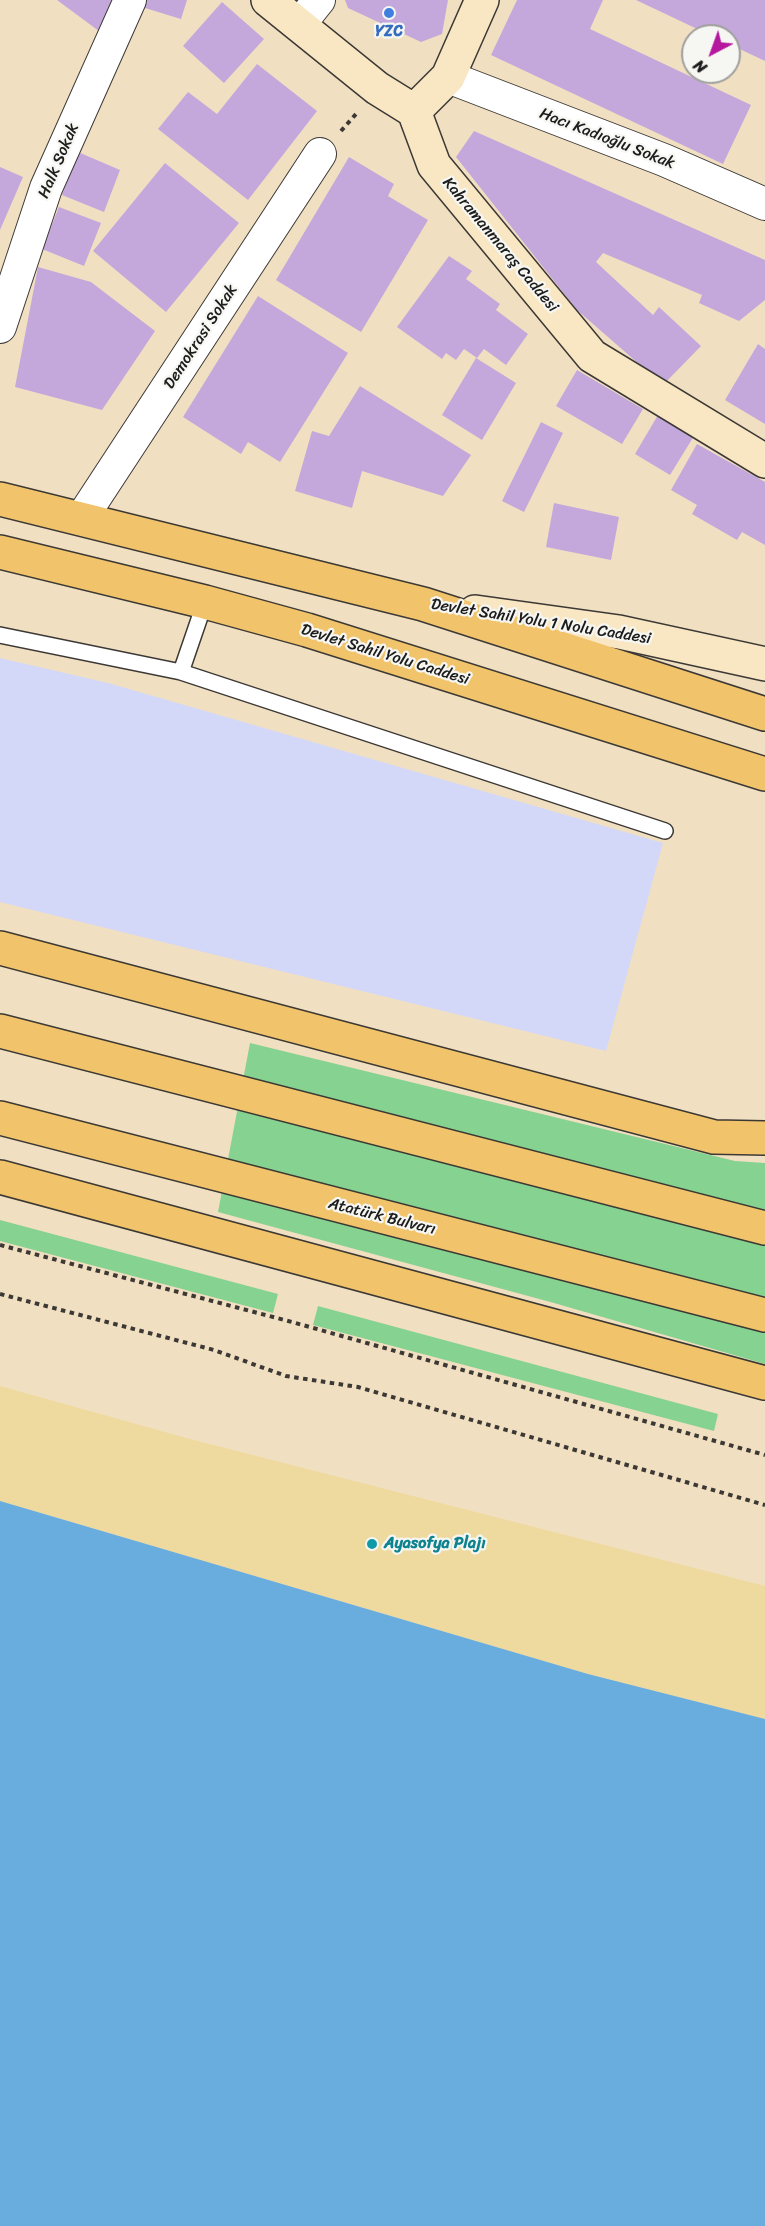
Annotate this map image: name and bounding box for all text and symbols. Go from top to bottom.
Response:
marker: YZC [382,6,396,20]
place label: YZC [375,22,403,42]
north arrow [681,24,741,84]
text: N [686,52,714,81]
street label: Hacı Kadıoğlu Sokak [537,104,677,174]
street label: Halk Sokak [35,121,83,201]
street label: Kahramanmaraş Caddesi [438,174,562,316]
street label: Demokrasi Sokak [160,281,242,393]
street label: Devlet Sahil Yolu 1 Nolu Caddesi [430,595,652,649]
street label: Devlet Sahil Yolu Caddesi [299,620,471,690]
street label: Atatürk Bulvarı [326,1194,438,1240]
place label: Ayasofya Plajı [384,1534,486,1554]
marker: Ayasofya Plajı [365,1537,379,1551]

